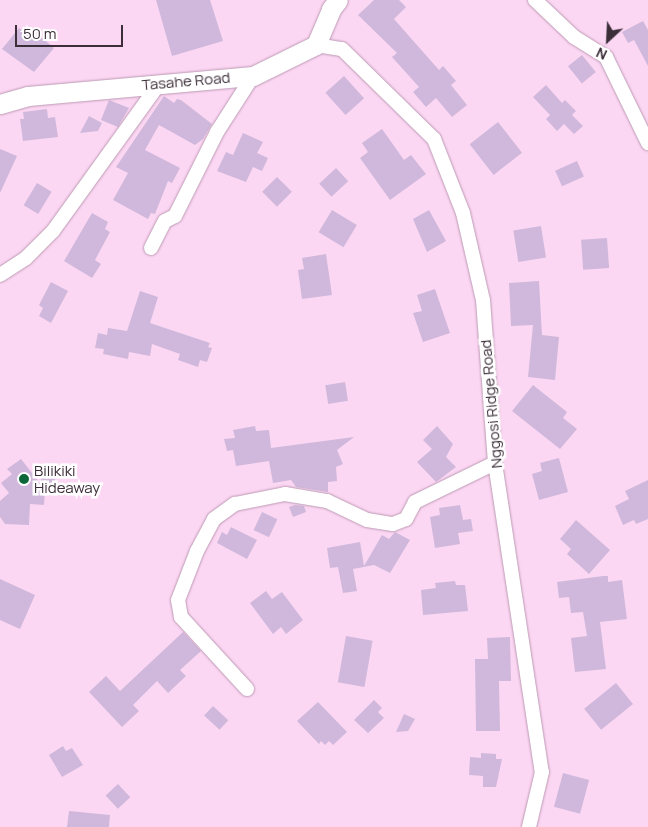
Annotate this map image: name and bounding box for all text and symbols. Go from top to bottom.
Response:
scale bar [18,15,125,47]
north arrow [583,15,633,65]
text: 50 m [23,23,57,44]
text: N [593,43,610,65]
street label: Tasahe Road [141,68,231,94]
street label: Nggosi Ridge Road [476,339,506,469]
place label: Bilikiki Hideaway [34,461,100,496]
marker: Bilikiki Hideaway [18,473,30,485]

